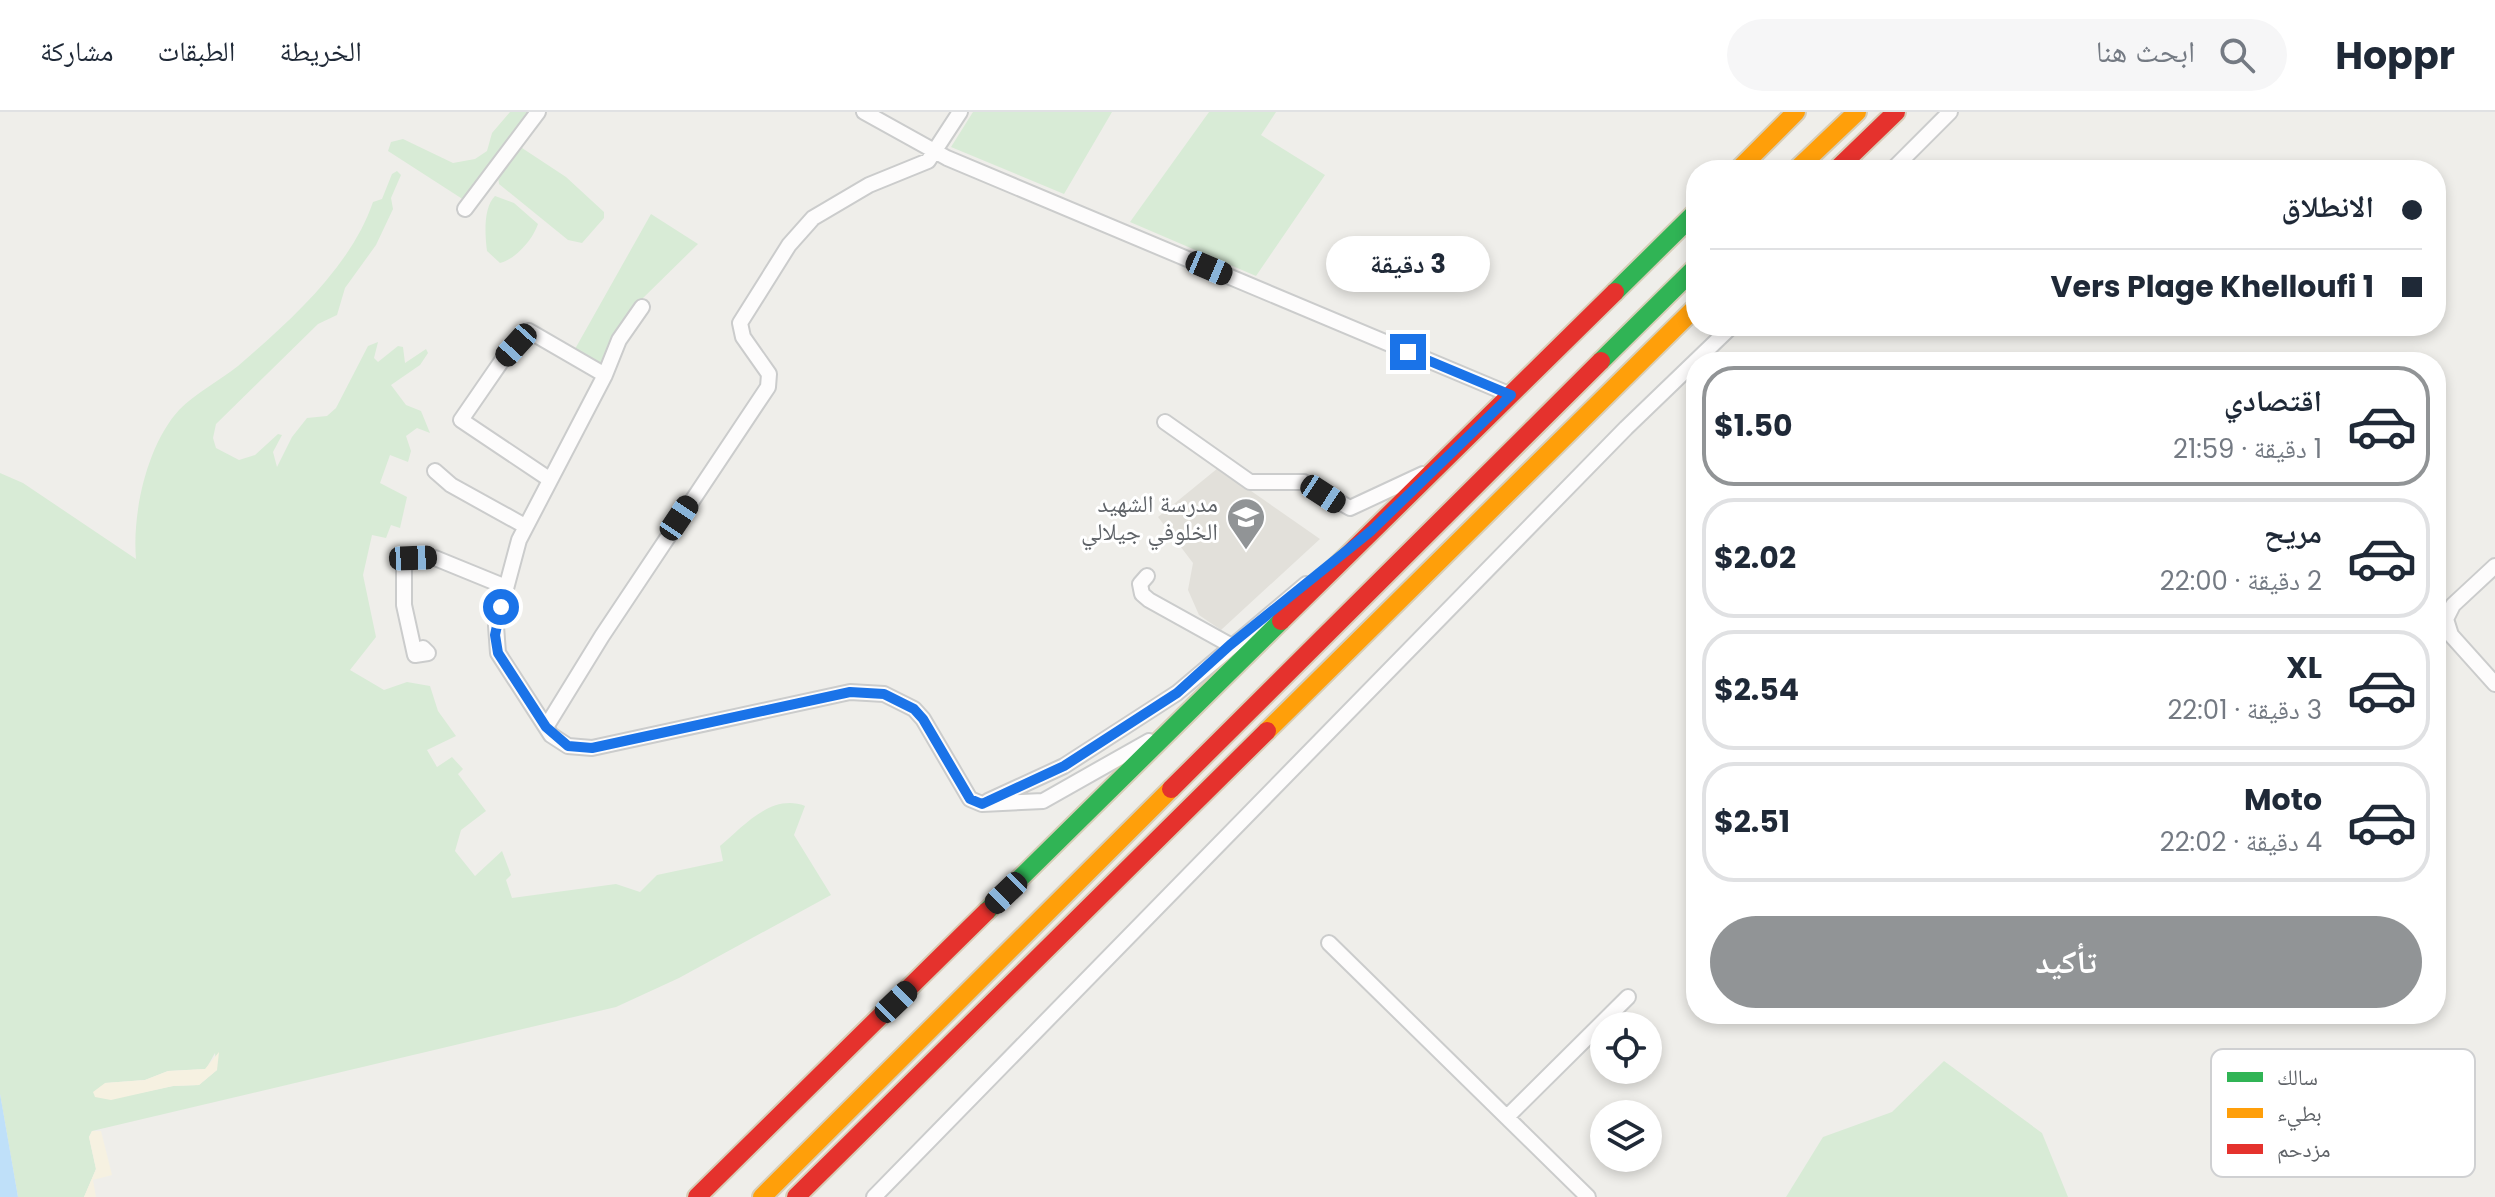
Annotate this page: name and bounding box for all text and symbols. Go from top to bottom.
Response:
search box [1727,19,2287,91]
text: Hoppr [2335,29,2455,82]
text: ابحث هنا [2096,30,2195,73]
text: مشاركة [40,32,114,71]
text: الطبقات [158,32,235,71]
text: الخريطة [279,32,362,71]
icon: search [2215,33,2259,77]
text: الانطلاق [2281,185,2374,228]
callout: 3 دقيقة [1326,236,1490,292]
text: 3 دقيقة [1370,246,1446,282]
car [1182,248,1236,288]
text: Vers Plage Khelloufi 1 [2051,265,2374,308]
car [491,319,541,371]
route end [1390,334,1426,370]
text: اقتصادي [2224,379,2322,422]
icon: car [2346,390,2418,462]
text: $1.50 [1714,404,1793,447]
text: 1 دقيقة · 21:59 [2173,431,2322,467]
car [1296,471,1350,517]
place label: مدرسة الشهيد الخلوفي جيلالي [1081,487,1218,551]
car [656,491,702,545]
school or university icon: مدرسة الشهيد الخلوفي جيلالي [1225,496,1267,551]
text: مريح [2264,511,2322,554]
icon: car [2346,522,2418,594]
text: $2.02 [1714,536,1796,579]
car [389,545,437,571]
text: 2 دقيقة · 22:00 [2160,563,2322,599]
route start [483,589,519,625]
text: XL [2286,646,2322,689]
icon: car [2346,654,2418,726]
text: $2.54 [1714,668,1799,711]
text: 3 دقيقة · 22:01 [2167,692,2322,728]
text: Moto [2244,778,2322,821]
icon: car [2346,786,2418,858]
text: $2.51 [1714,800,1790,843]
text: 4 دقيقة · 22:02 [2160,824,2322,860]
car [980,868,1032,918]
button: تأكيد [1710,916,2422,1008]
car [870,977,922,1027]
map controls [1590,1012,1662,1172]
button: locate [1590,1012,1662,1084]
legend [2211,1049,2475,1177]
text: سالك [2277,1062,2318,1093]
text: بطيء [2277,1098,2322,1131]
button: layers [1590,1100,1662,1172]
text: مزدحم [2277,1134,2331,1165]

